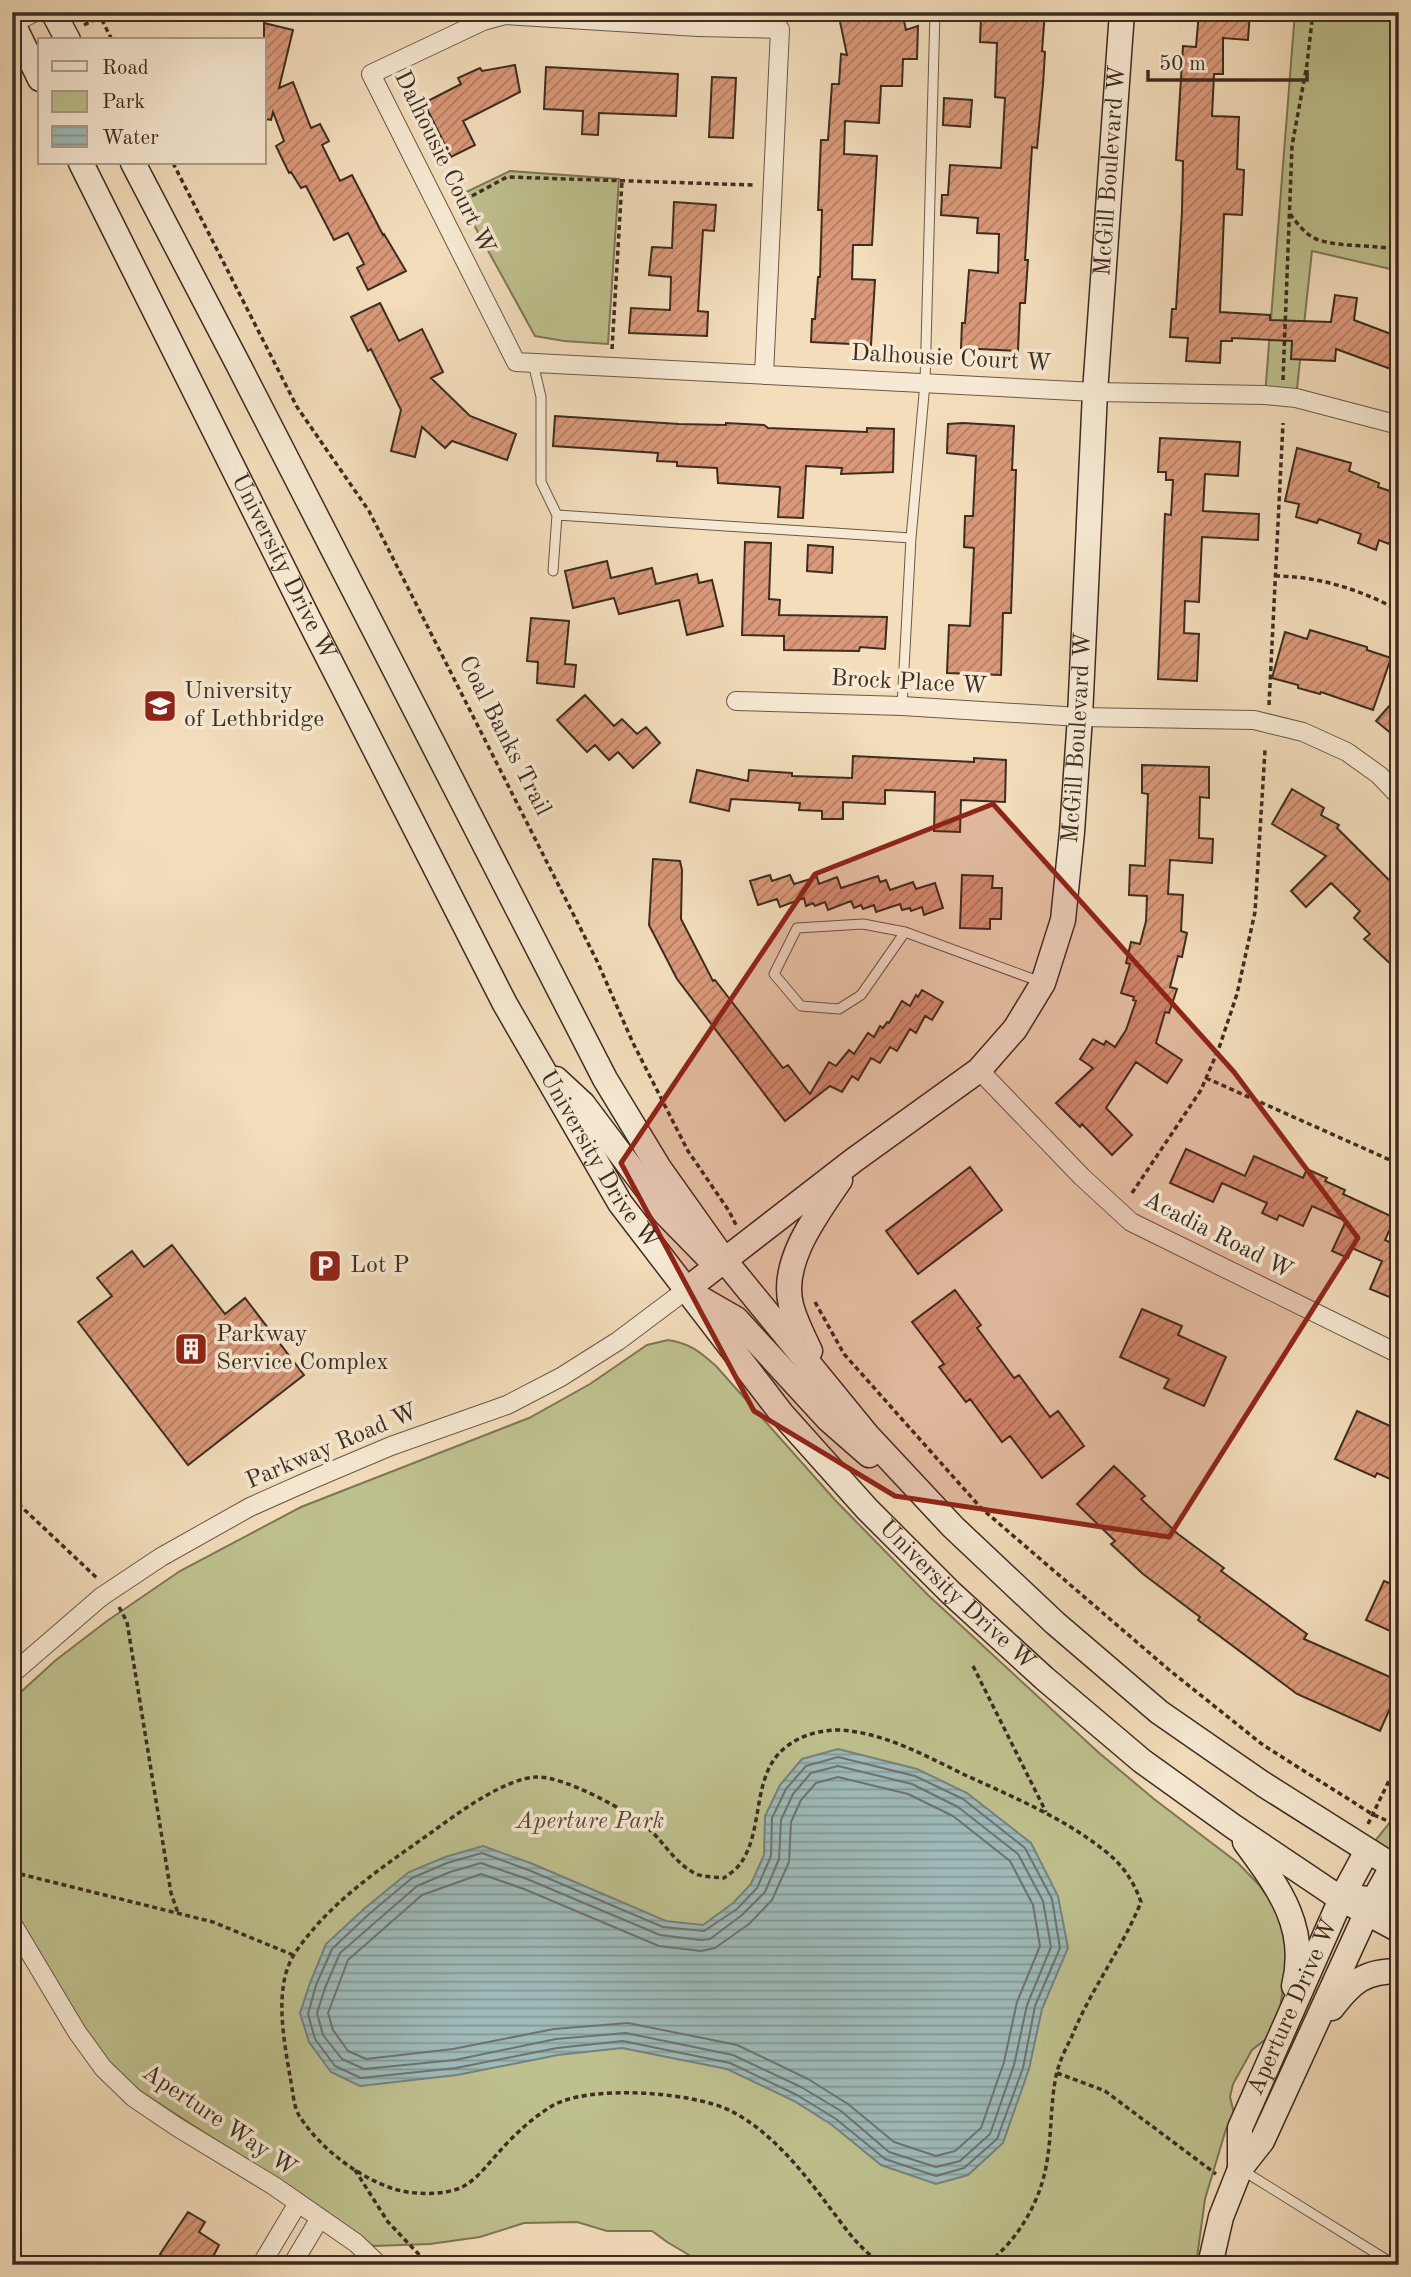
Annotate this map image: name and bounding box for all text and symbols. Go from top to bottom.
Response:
legend [38,38,266,164]
scale bar [1148,38,1308,82]
text: 50 m [1159,54,1206,75]
text: Road [102,58,149,79]
street label: McGill Boulevard W [1091,64,1130,277]
street label: Dalhousie Court W [389,67,499,259]
text: Park [102,92,145,113]
text: Water [102,128,159,149]
street label: Dalhousie Court W [850,342,1052,376]
street label: University Drive W [226,470,340,665]
street label: McGill Boulevard W [1059,631,1096,844]
street label: Coal Banks Trail [453,652,555,820]
street label: Brock Place W [830,667,988,699]
place label: University of Lethbridge [184,680,324,732]
school or university icon: University of Lethbridge [141,687,179,725]
street label: University Drive W [534,1067,663,1254]
street label: Acadia Road W [1139,1188,1297,1284]
parking icon: Lot P [306,1247,344,1285]
place label: Lot P [350,1254,409,1278]
place label: Parkway Service Complex [216,1323,389,1375]
building icon: Parkway Service Complex [172,1330,210,1368]
street label: Parkway Road W [243,1400,422,1494]
street label: University Drive W [874,1516,1040,1675]
park label: Aperture Park [514,1810,664,1834]
street label: Aperture Drive W [1244,1915,1343,2099]
street label: Aperture Way W [137,2061,301,2182]

